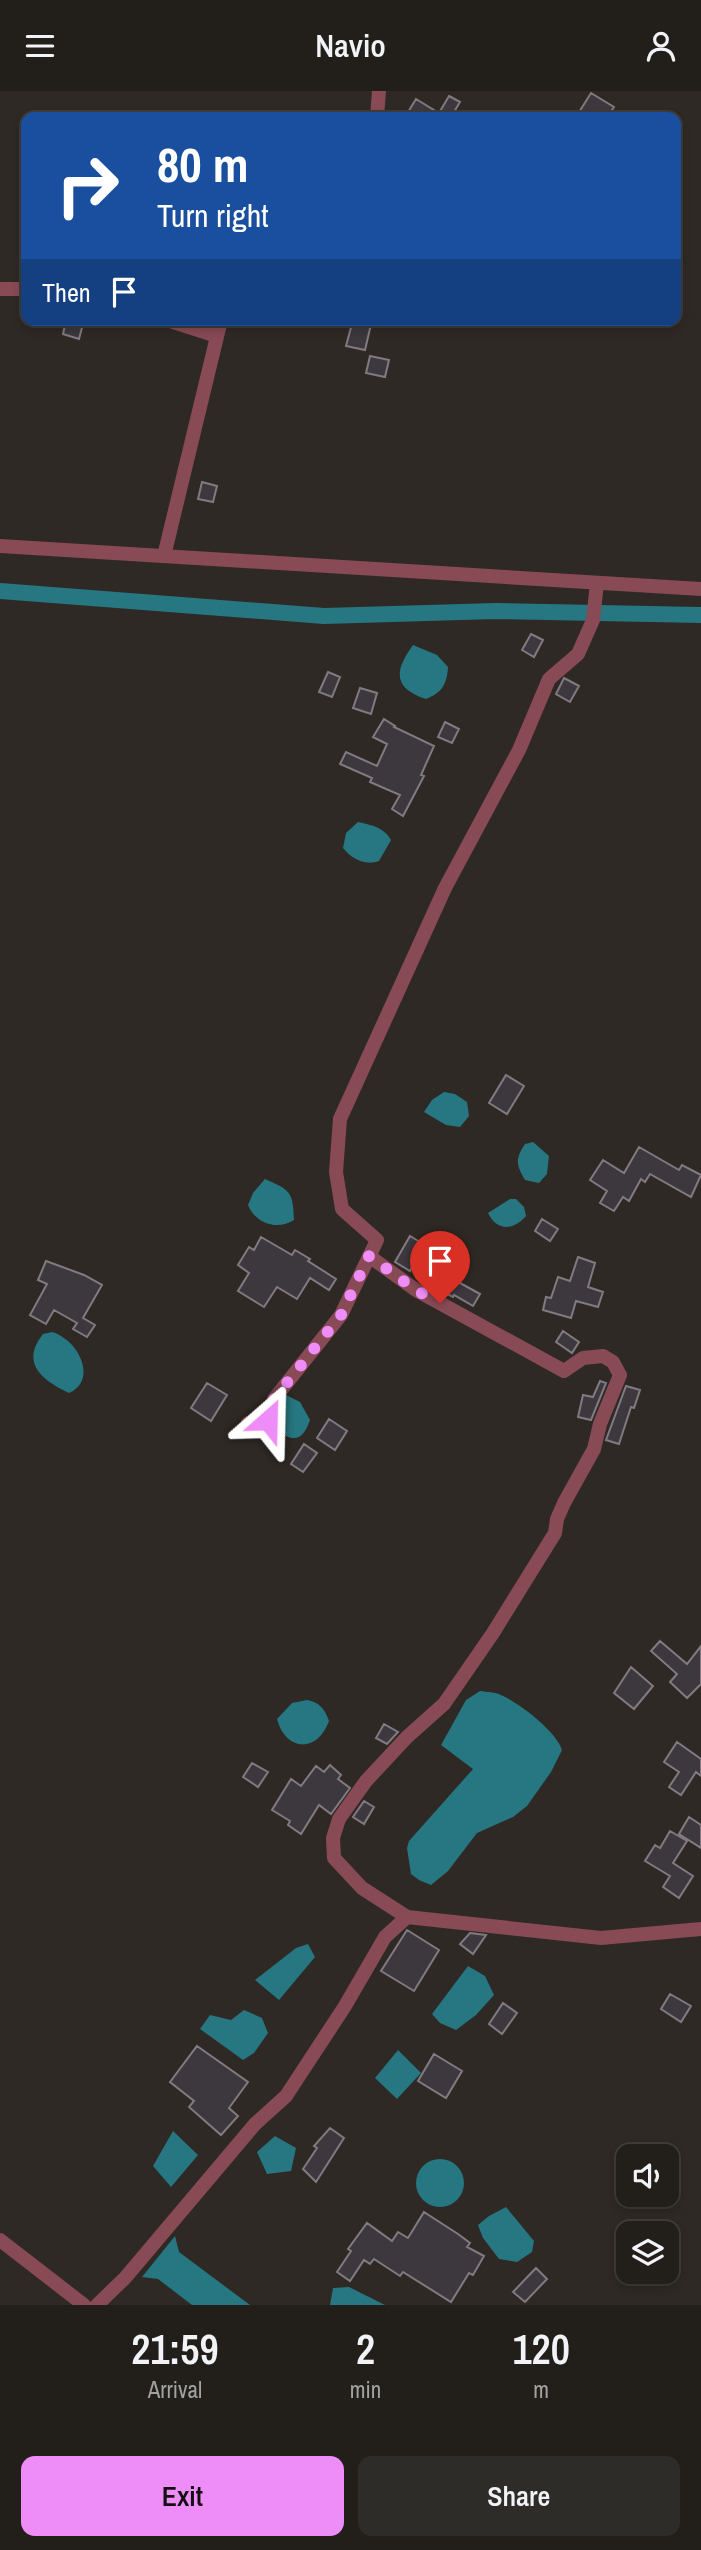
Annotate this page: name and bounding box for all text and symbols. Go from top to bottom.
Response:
text: Navio [315,24,386,67]
icon: menu [21,27,59,65]
icon: person [642,27,680,65]
text: 80 m [157,131,249,197]
icon: right [42,140,133,231]
text: Turn right [157,194,269,237]
icon: arrive [105,273,143,311]
text: Then [42,275,91,310]
pin [410,1231,470,1303]
icon: arrive [421,1242,459,1280]
position arrow [231,1383,305,1457]
map controls [616,2144,679,2284]
button: sound [616,2144,679,2207]
button: layers [616,2221,679,2284]
text: 21:59 [131,2321,219,2377]
text: 2 [356,2321,375,2377]
text: 120 [512,2321,570,2377]
text: Arrival [148,2374,202,2405]
text: min [350,2374,381,2405]
text: m [533,2374,549,2405]
button: Exit [21,2456,344,2536]
button: Share [358,2456,680,2536]

